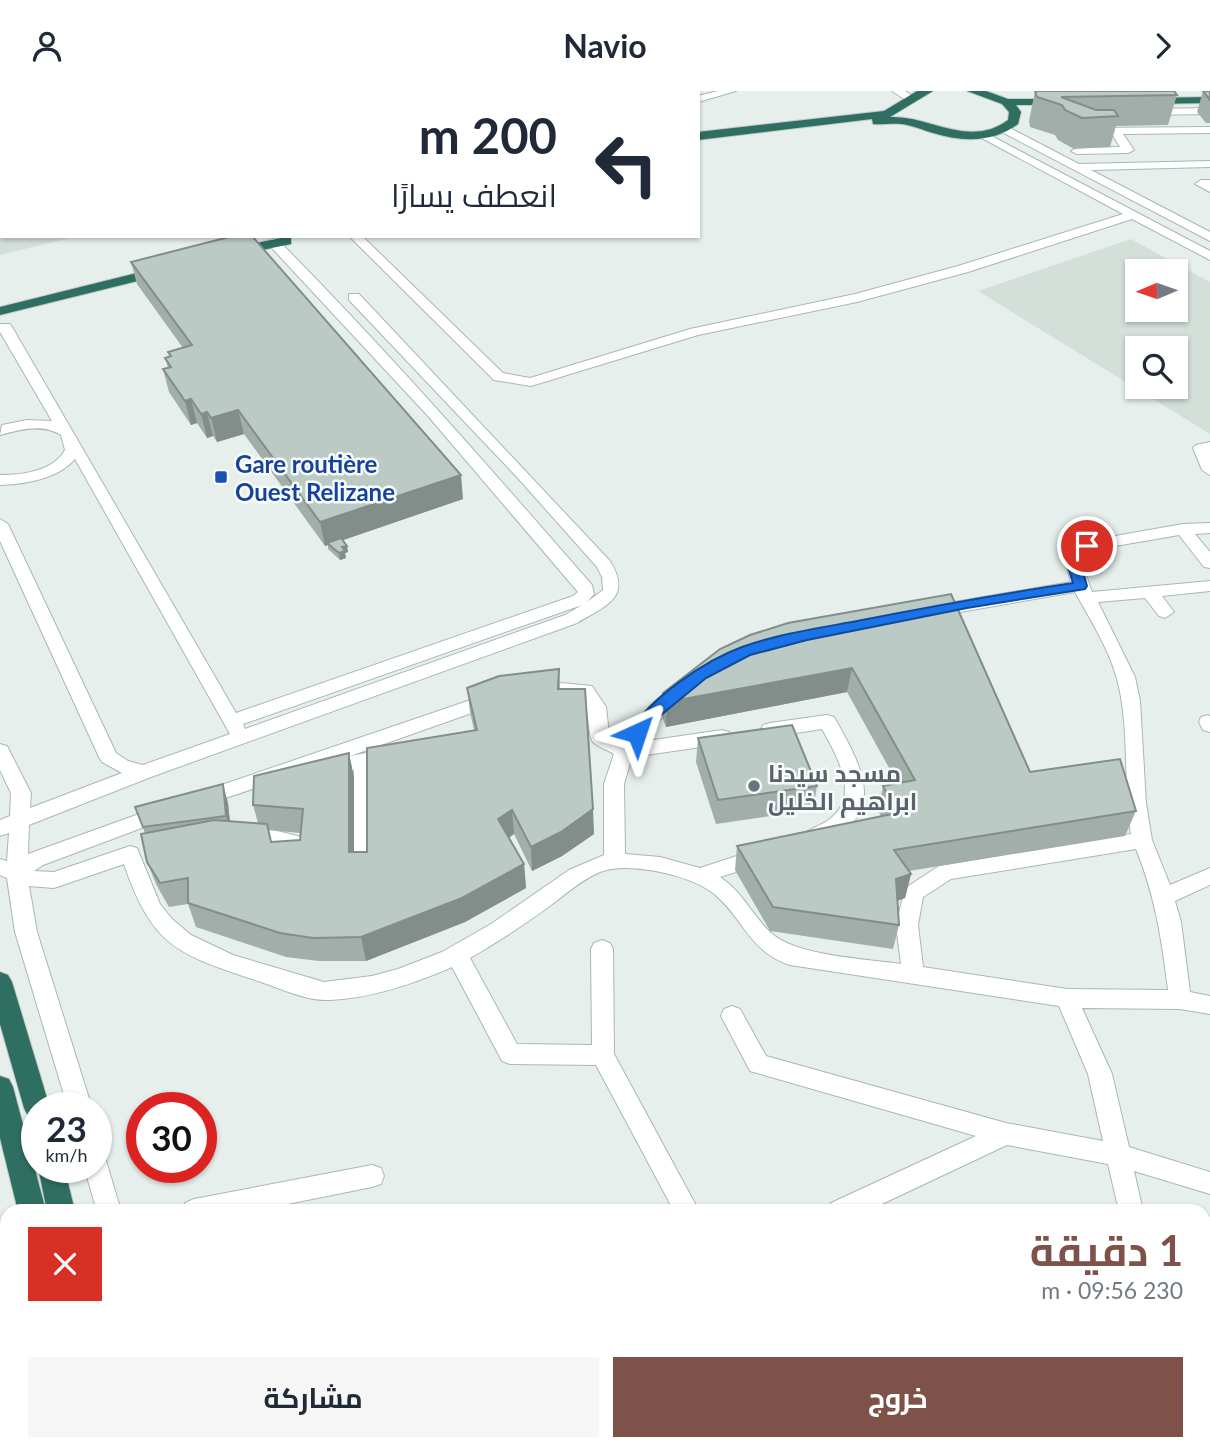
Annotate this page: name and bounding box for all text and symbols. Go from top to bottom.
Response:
text: Navio [563,26,647,65]
icon: person [28,27,66,65]
icon: forward [1144,27,1182,65]
text: 200 m [419,106,557,164]
icon: left [581,119,672,210]
text: انعطف يسارًا [391,175,557,214]
north arrow [1125,259,1188,322]
map controls [1125,259,1188,399]
button: search [1125,336,1188,399]
place label: Gare routière Ouest Relizane [235,449,395,506]
marker: Gare routière Ouest Relizane [213,469,229,485]
pin [1057,516,1117,576]
icon: arrive [1068,527,1106,565]
position arrow [600,696,674,770]
place label: مسجد سيدنا ابراهيم الخليل [768,758,917,818]
marker: مسجد سيدنا ابراهيم الخليل [746,778,762,794]
speed limit sign: 30 [126,1092,217,1183]
text: 23 [46,1107,87,1149]
text: km/h [45,1144,88,1166]
text: 1 دقيقة [1030,1225,1183,1275]
button: close [28,1227,102,1301]
text: 230 m · 09:56 [1041,1276,1183,1304]
button: مشاركة [28,1357,599,1437]
button: خروج [613,1357,1183,1437]

